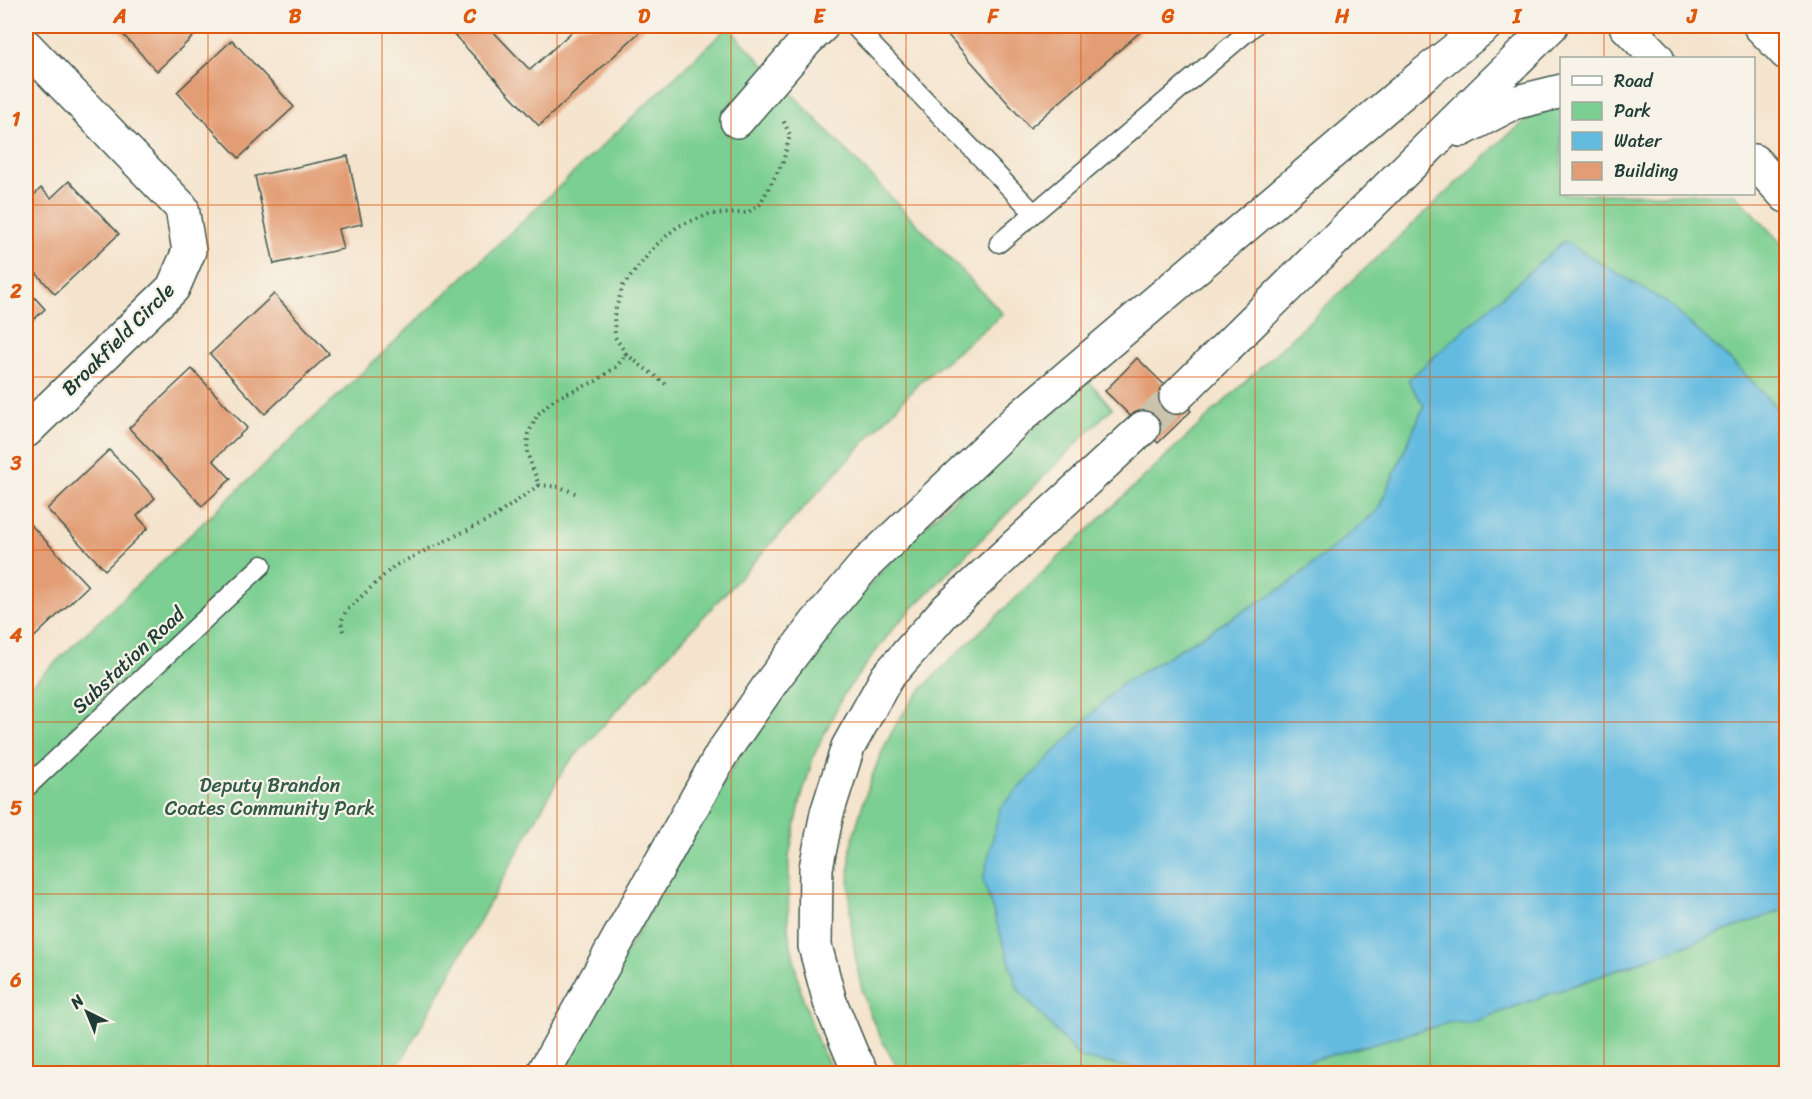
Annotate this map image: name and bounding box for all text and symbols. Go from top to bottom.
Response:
text: A [112,0,127,34]
text: B [289,0,302,34]
text: C [463,0,477,34]
text: D [638,0,651,34]
text: E [813,0,826,34]
text: F [987,0,1000,34]
text: G [1161,0,1175,34]
text: H [1334,0,1350,34]
text: I [1512,0,1523,34]
text: J [1686,0,1698,34]
legend [1560,57,1755,195]
text: Road [1614,65,1654,97]
text: Park [1614,95,1651,127]
text: 1 [12,102,21,137]
text: Water [1614,125,1663,157]
text: Building [1614,155,1678,187]
text: 2 [9,274,22,309]
street label: Broakfield Circle [53,274,184,405]
text: 3 [10,446,22,481]
street label: Substation Road [63,597,194,723]
text: 4 [9,618,23,653]
park label: Deputy Brandon Coates Community Park [165,768,375,826]
text: 5 [10,791,22,826]
text: 6 [9,963,22,998]
north arrow [57,982,117,1042]
text: N [62,986,92,1016]

